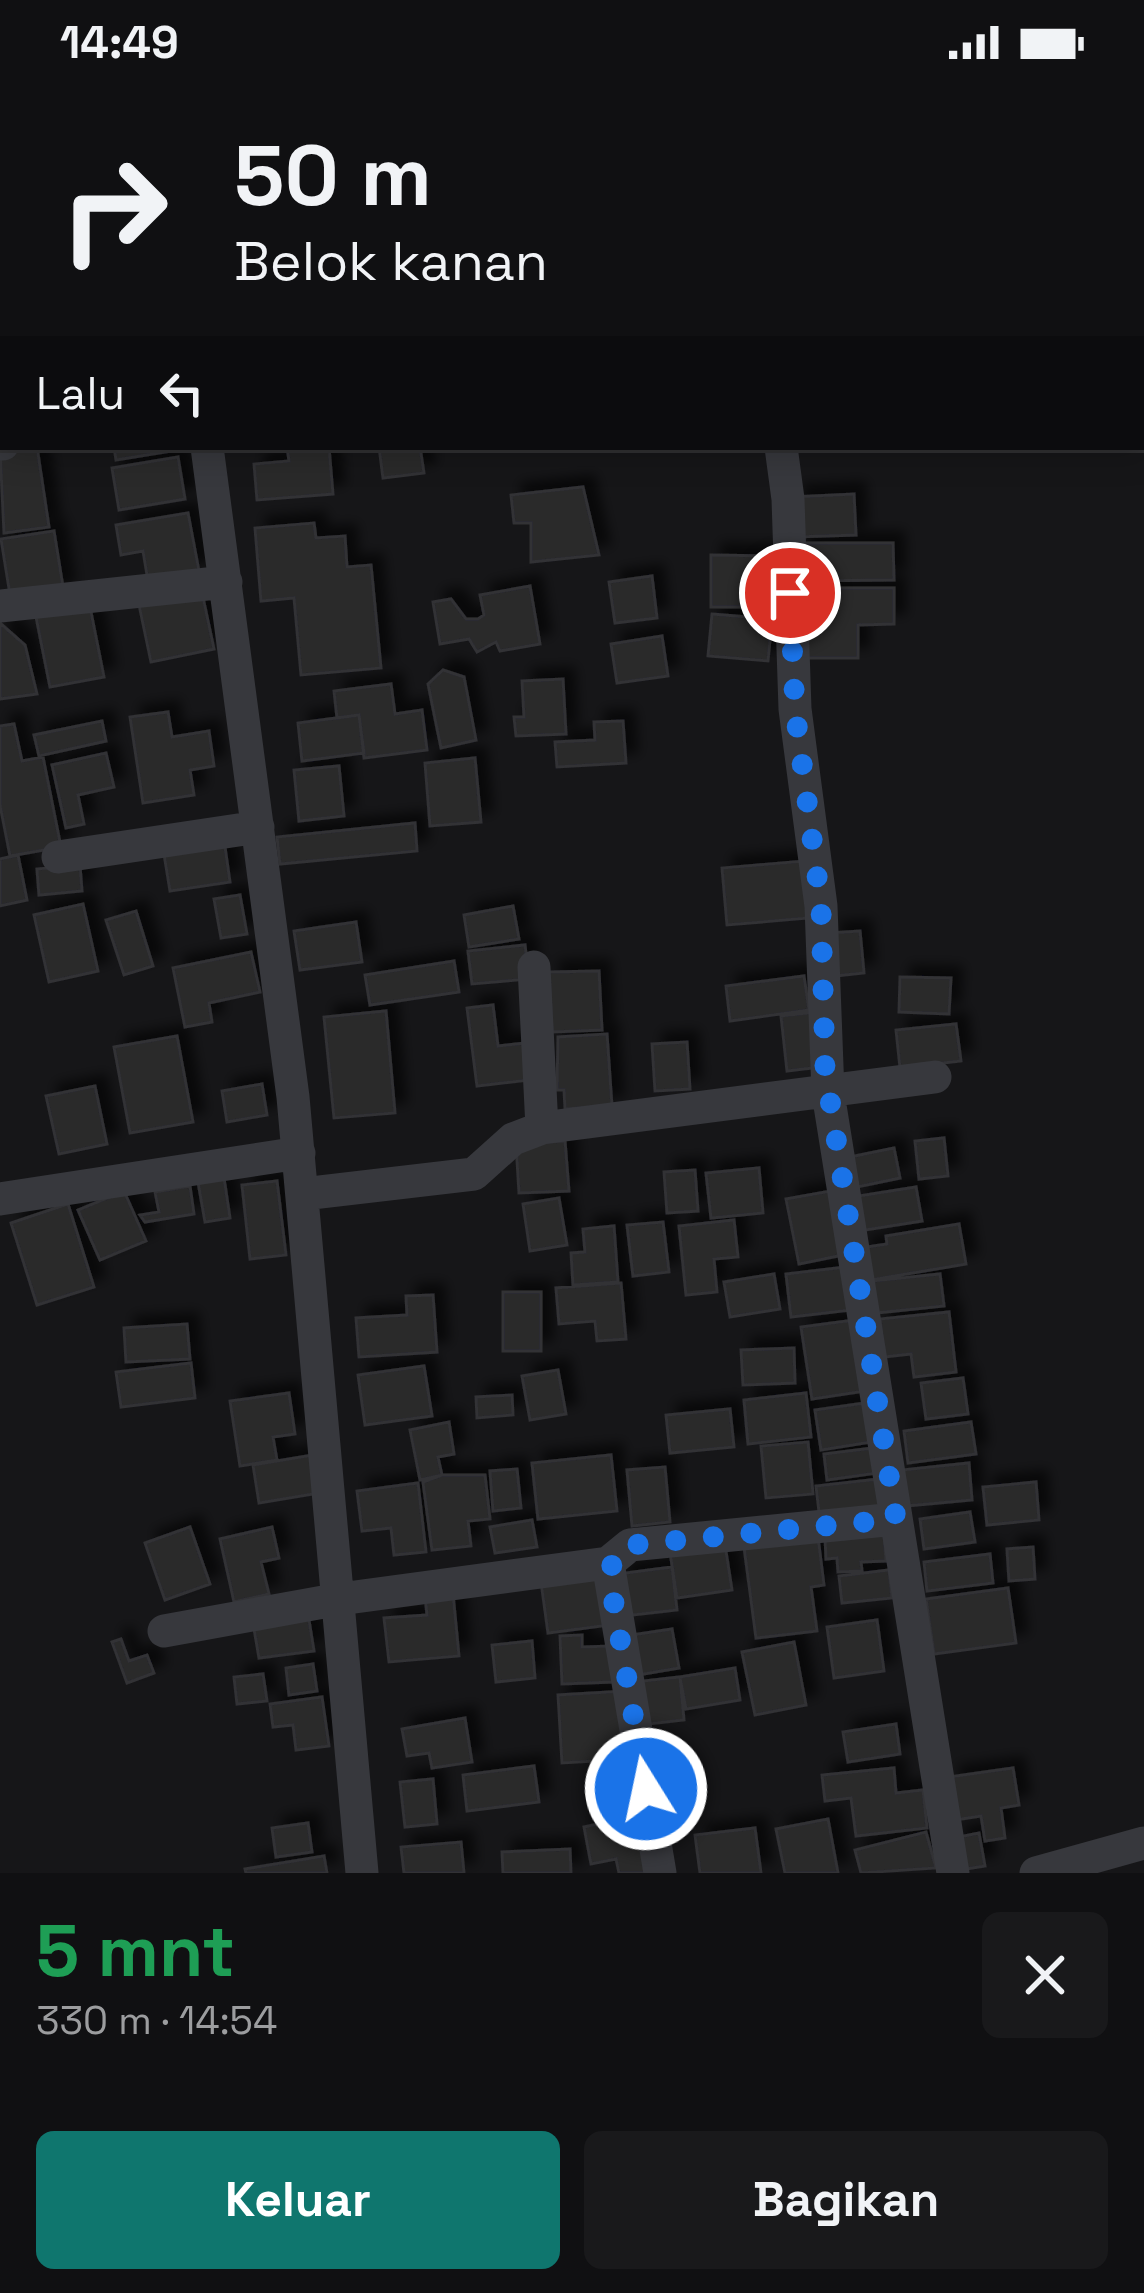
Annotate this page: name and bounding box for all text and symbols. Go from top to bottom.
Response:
text: 14:49 [60,14,179,71]
text: 50 m [234,122,432,230]
icon: right [36,132,192,288]
text: Belok kanan [234,227,548,296]
icon: left [149,360,215,426]
text: Lalu [36,365,125,422]
pin [739,542,841,644]
icon: arrive [757,560,823,626]
position arrow [583,1726,709,1852]
text: 5 mnt [36,1905,235,1997]
button: close [982,1912,1108,2038]
text: 330 m · 14:54 [36,1996,277,2045]
button: Keluar [36,2131,560,2269]
button: Bagikan [584,2131,1108,2269]

